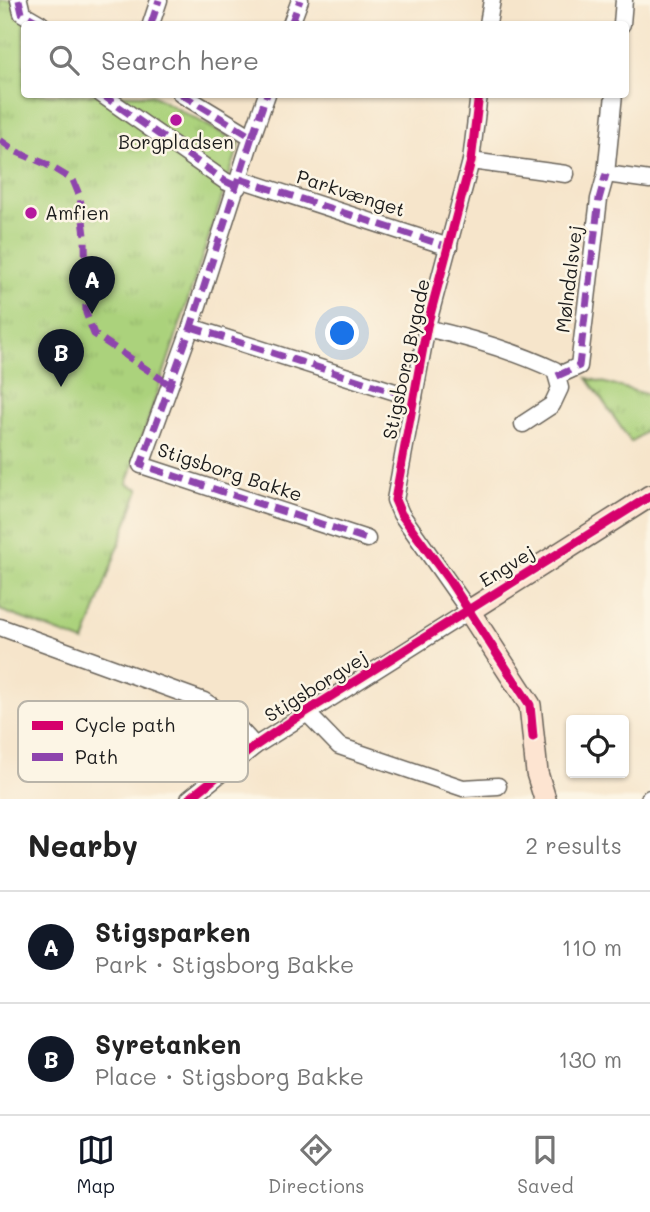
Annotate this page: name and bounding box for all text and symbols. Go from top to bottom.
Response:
search box [21,21,629,98]
icon: search [45,41,83,79]
text: Search here [101,43,259,77]
marker: Borgpladsen [168,112,184,128]
place label: Borgpladsen [118,129,234,154]
street label: Parkvænget [294,163,409,222]
place label: Amfien [45,200,109,225]
marker: Amfien [23,205,39,221]
street label: Mølndalsvej [550,224,587,334]
pin: A [69,256,115,314]
street label: Stigsborg Bygade [376,276,435,441]
your location [325,316,359,350]
pin: B [38,329,84,387]
street label: Stigsborg Bakke [155,436,306,507]
street label: Engvej [474,539,539,592]
street label: Stigsborgvej [259,644,372,727]
legend [18,701,248,782]
text: Cycle path [75,712,175,737]
map controls [566,715,629,778]
button: locate [566,715,629,778]
text: Path [75,744,118,769]
text: Nearby [28,825,138,865]
text: 2 results [525,830,622,860]
text: Stigsparken [95,915,251,949]
text: A [43,932,59,962]
text: 110 m [562,932,622,962]
text: Park · Stigsborg Bakke [95,949,354,979]
text: Syretanken [95,1027,241,1061]
text: B [43,1044,59,1074]
text: 130 m [558,1044,622,1074]
text: Place · Stigsborg Bakke [95,1061,364,1091]
tab: Map [76,1131,115,1198]
tab: Directions [268,1131,364,1198]
tab: Saved [517,1131,574,1198]

